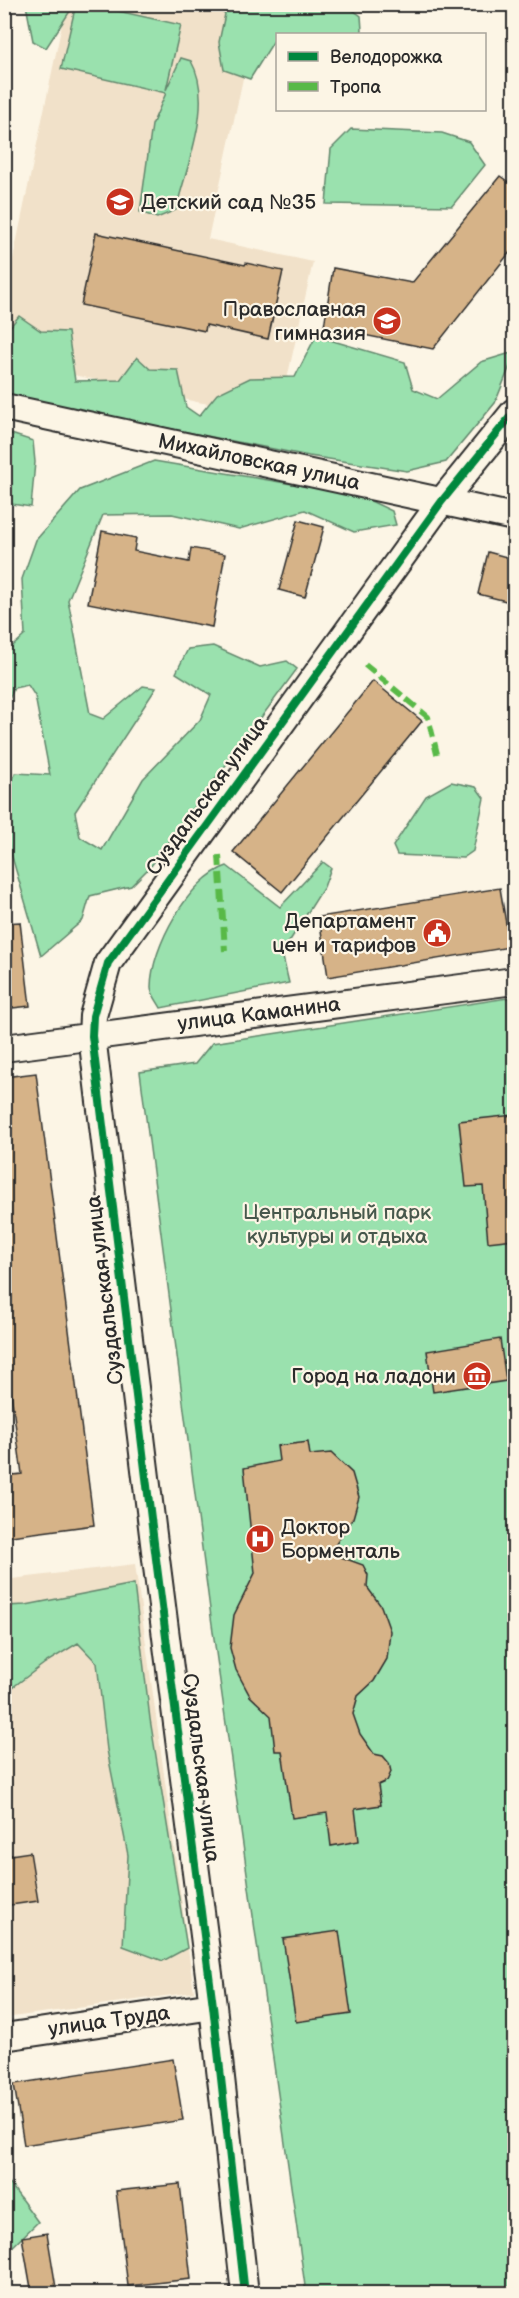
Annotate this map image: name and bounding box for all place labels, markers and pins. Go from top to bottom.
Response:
school or university icon: Детский сад №35 [104,186,136,218]
place label: Детский сад №35 [141,190,316,215]
place label: Православная гимназия [222,297,366,346]
school or university icon: Православная гимназия [371,305,403,337]
place label: Департамент цен и тарифов [272,909,416,958]
public building icon: Департамент цен и тарифов [421,917,453,949]
museum icon: Город на ладони [461,1360,493,1392]
place label: Город на ладони [291,1364,456,1389]
place label: Доктор Борменталь [281,1515,400,1564]
hospital icon: Доктор Борменталь [244,1523,276,1555]

